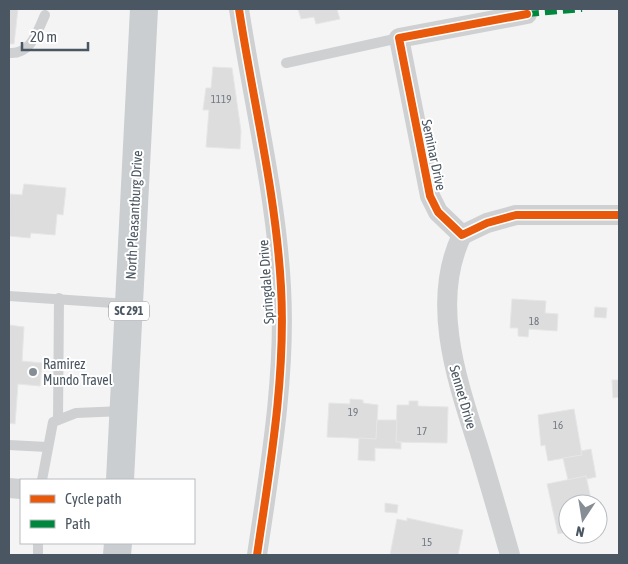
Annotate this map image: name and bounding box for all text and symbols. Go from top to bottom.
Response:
scale bar [22,20,89,52]
text: 20 m [30,28,57,45]
house number: 1119 [211,93,231,105]
street label: Seminar Drive [419,118,449,192]
street label: North Pleasantburg Drive [123,150,145,280]
street label: Springdale Drive [255,239,277,325]
road number: SC 291 [109,302,149,321]
house number: 18 [529,315,539,327]
place label: Ramirez Mundo Travel [43,356,113,388]
street label: Sennet Drive [446,363,480,431]
marker: Ramirez Mundo Travel [27,366,39,378]
house number: 19 [348,406,358,418]
house number: 16 [553,419,563,431]
house number: 17 [417,425,427,437]
legend [20,479,195,544]
text: Cycle path [65,490,122,507]
north arrow [558,494,608,544]
text: Path [65,515,91,532]
text: N [575,523,586,540]
house number: 15 [422,536,432,548]

